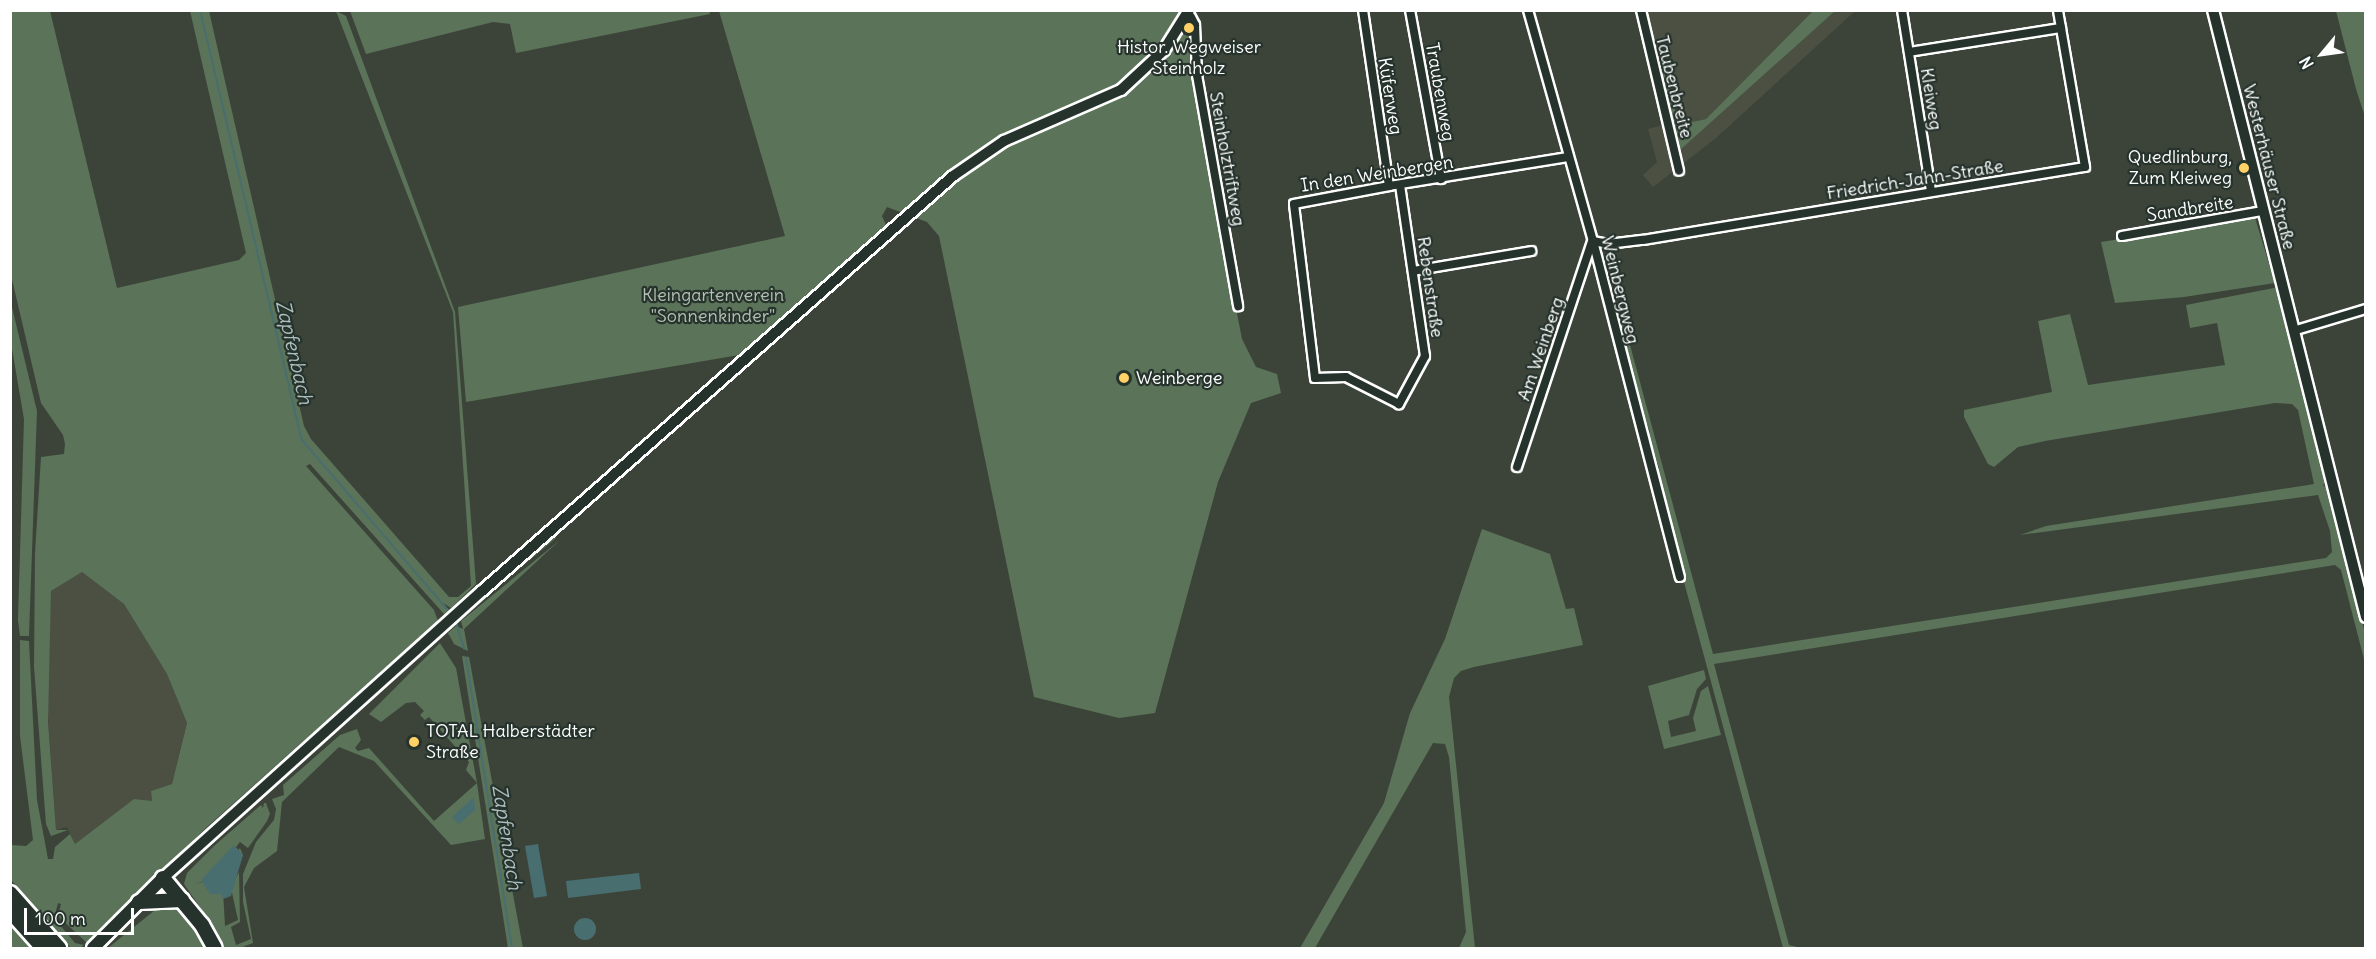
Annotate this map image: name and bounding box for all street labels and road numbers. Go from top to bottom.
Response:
street label: Taubenbreite [1651,33,1697,141]
street label: Traubenweg [1421,41,1459,143]
street label: Küferweg [1373,56,1407,136]
street label: Kleiweg [1915,66,1947,132]
street label: Westerhäuser Straße [2238,82,2300,252]
street label: Steinholztriftweg [1205,90,1249,228]
street label: In den Weinbergen [1299,151,1455,197]
street label: Friedrich-Jahn-Straße [1825,155,2005,205]
street label: Sandbreite [2145,192,2235,226]
street label: Weinbergweg [1596,234,1644,346]
street label: Rebenstraße [1412,235,1448,339]
street label: Am Weinberg [1513,294,1569,404]

